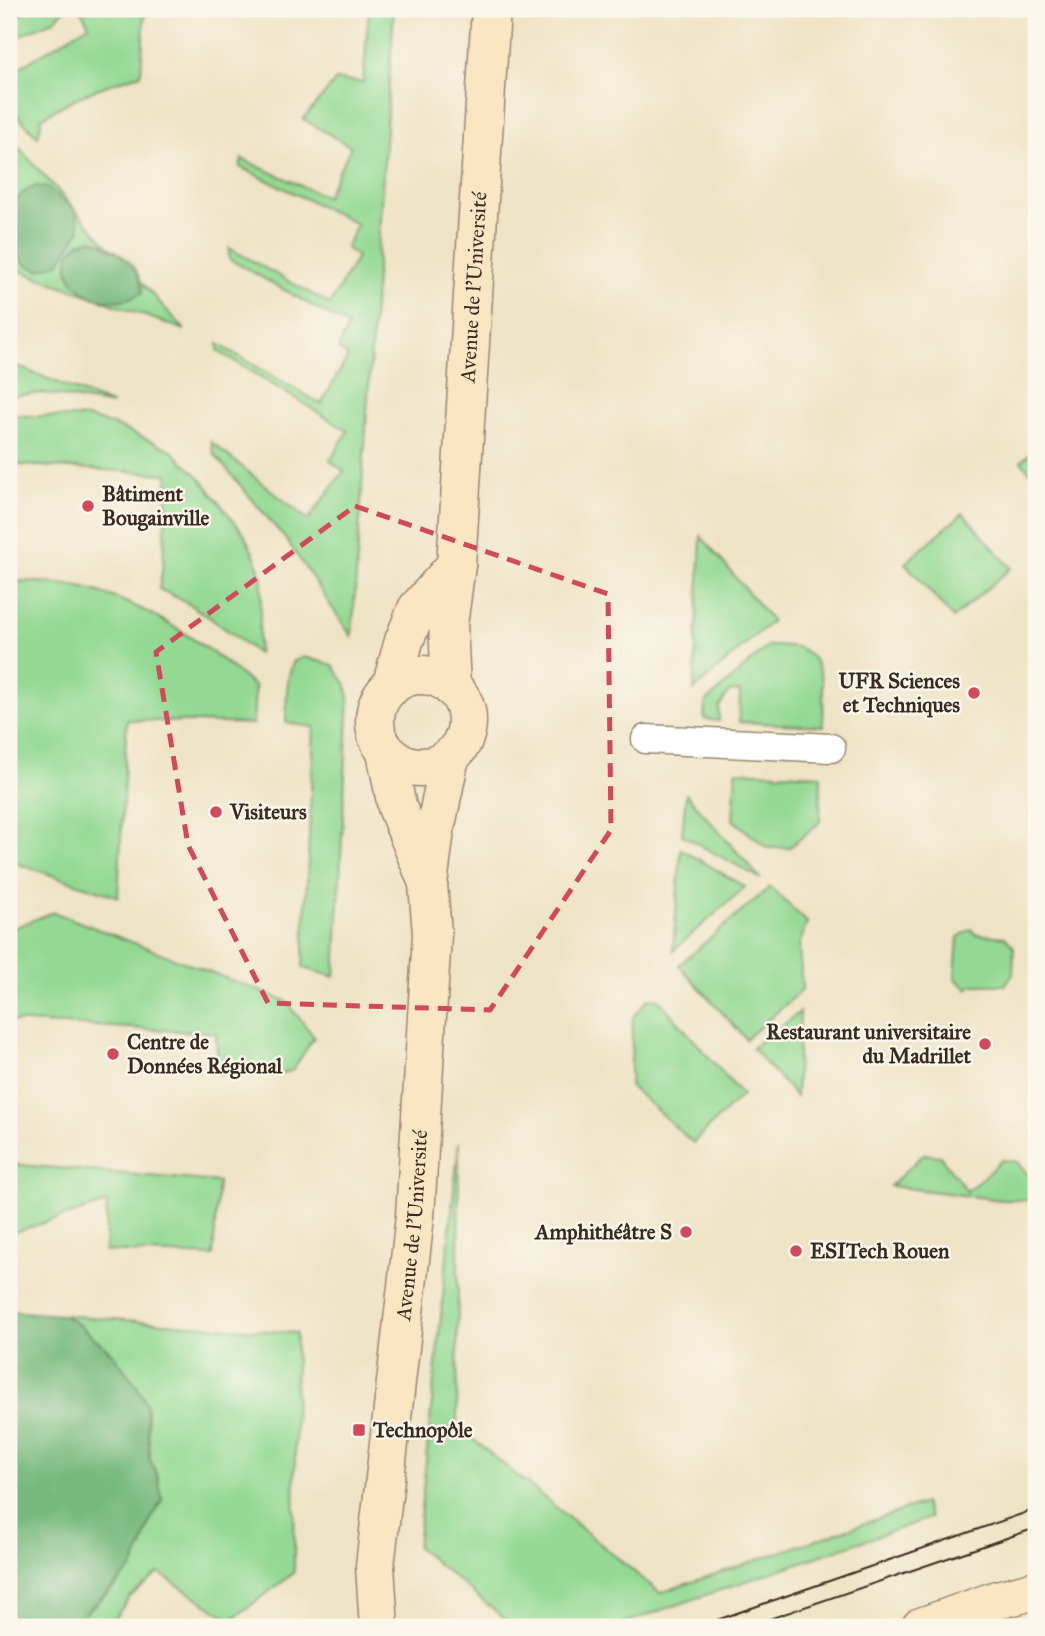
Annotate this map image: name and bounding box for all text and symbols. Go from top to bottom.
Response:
street label: Avenue de l'Université [454,191,492,384]
place label: Bâtiment Bougainville [102,481,210,531]
marker: Bâtiment Bougainville [80,498,96,514]
place label: UFR Sciences et Techniques [838,668,960,718]
marker: UFR Sciences et Techniques [966,685,982,701]
place label: Visiteurs [229,799,307,825]
marker: Visiteurs [208,804,224,820]
place label: Restaurant universitaire du Madrillet [766,1019,972,1069]
place label: Centre de Données Régional [127,1029,284,1079]
marker: Restaurant universitaire du Madrillet [977,1036,993,1052]
marker: Centre de Données Régional [105,1046,121,1062]
street label: Avenue de l'Université [390,1129,433,1323]
place label: Amphithéâtre S [533,1219,672,1245]
marker: Amphithéâtre S [678,1224,694,1240]
place label: ESITech Rouen [810,1238,950,1264]
marker: ESITech Rouen [788,1243,804,1259]
place label: Technopôle [372,1417,473,1443]
marker: Technopôle [351,1422,367,1438]

